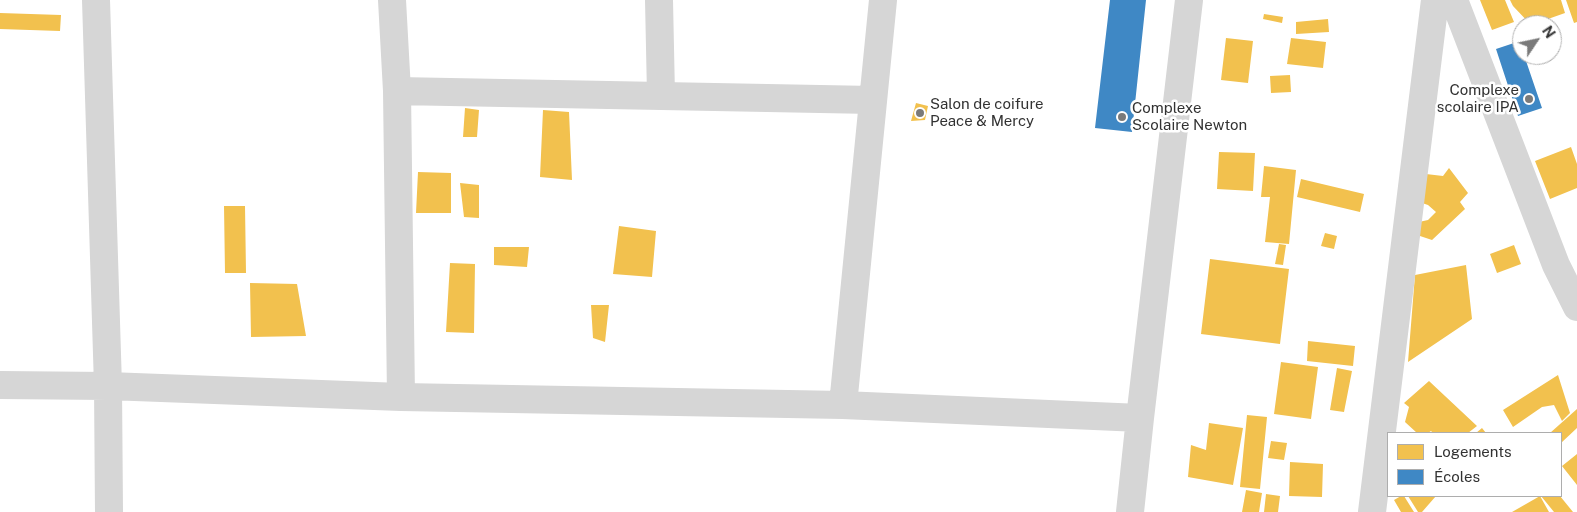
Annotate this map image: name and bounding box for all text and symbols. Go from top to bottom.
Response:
north arrow [1512,15,1562,65]
text: N [1539,23,1558,41]
place label: Complexe scolaire IPA [1437,81,1519,116]
marker: Complexe scolaire IPA [1523,93,1535,105]
place label: Salon de coifure Peace & Mercy [930,95,1044,130]
place label: Complexe Scolaire Newton [1132,99,1247,134]
marker: Salon de coifure Peace & Mercy [914,107,926,119]
marker: Complexe Scolaire Newton [1116,111,1128,123]
legend [1387,432,1562,497]
text: Logements [1434,443,1512,460]
text: Écoles [1434,468,1480,485]

